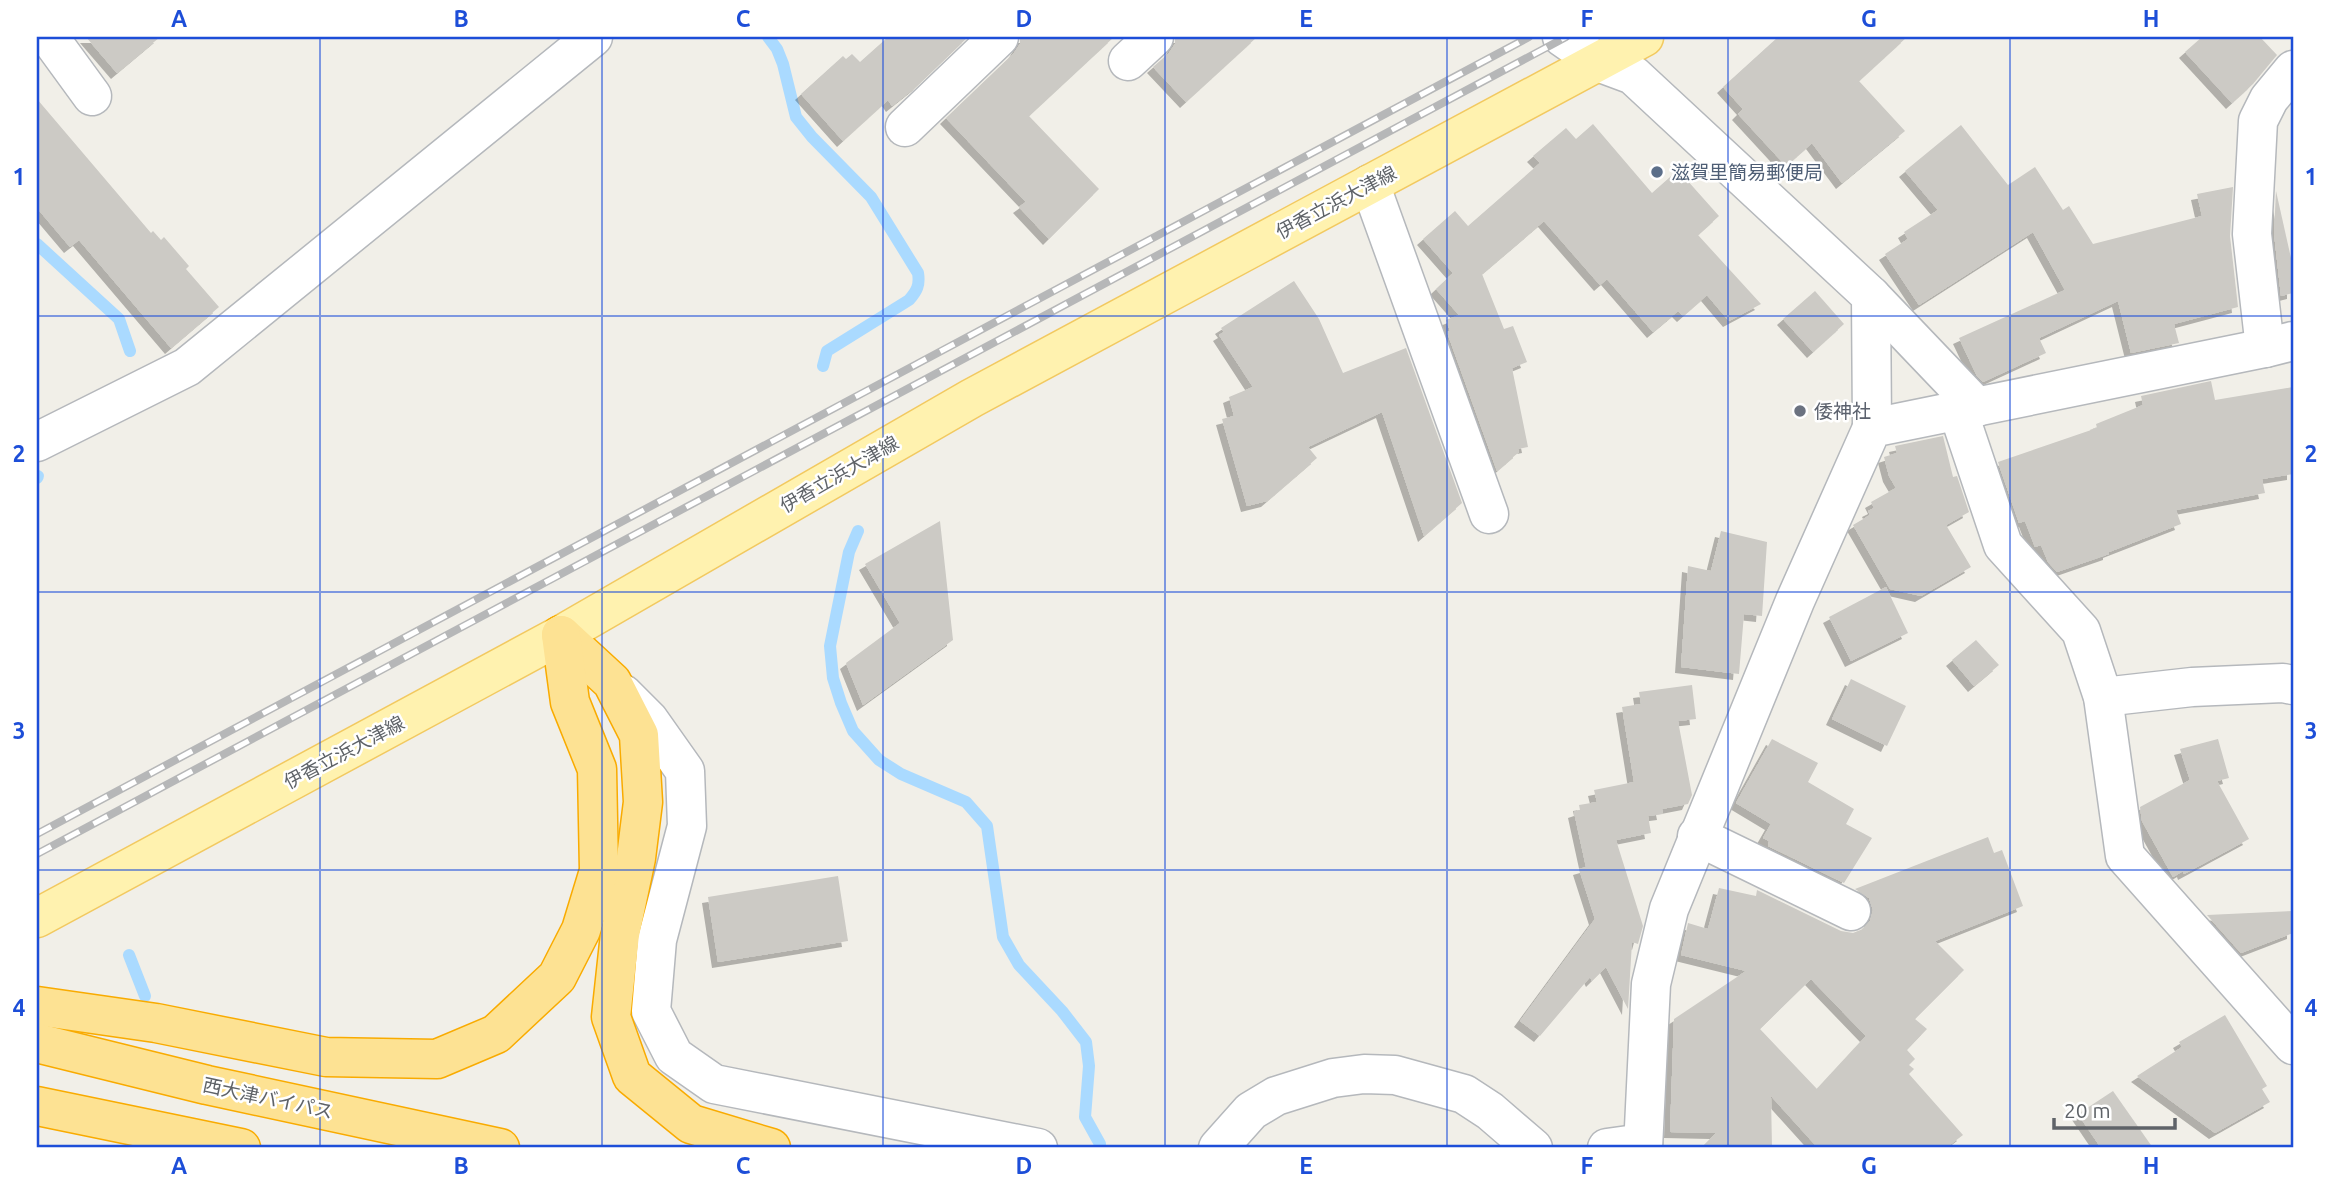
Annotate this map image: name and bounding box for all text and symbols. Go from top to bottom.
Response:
text: A [171,6,187,31]
text: B [453,6,469,31]
text: C [736,6,751,31]
text: D [1016,6,1032,31]
text: E [1299,6,1313,31]
text: F [1581,6,1594,31]
text: G [1861,6,1877,31]
text: H [2143,6,2159,31]
street label: 伊香立浜大津線 [1272,161,1400,243]
place label: 滋賀里簡易郵便局 [1671,161,1823,183]
text: 1 [13,164,25,189]
marker: 滋賀里簡易郵便局 [1649,164,1665,180]
text: 1 [2305,164,2317,189]
place label: 倭神社 [1814,400,1871,422]
marker: 倭神社 [1792,403,1808,419]
street label: 伊香立浜大津線 [776,431,902,517]
text: 2 [13,441,25,466]
text: 2 [2305,441,2317,466]
street label: 伊香立浜大津線 [280,711,408,793]
text: 3 [13,718,25,743]
text: 3 [2305,718,2317,743]
text: 4 [13,995,26,1020]
text: 4 [2305,995,2318,1020]
street label: 西大津バイパス [201,1073,335,1123]
scale bar [2054,1087,2174,1131]
text: 20 m [2064,1098,2111,1122]
text: A [171,1153,187,1178]
text: B [453,1153,469,1178]
text: C [736,1153,751,1178]
text: D [1016,1153,1032,1178]
text: E [1299,1153,1313,1178]
text: F [1581,1153,1594,1178]
text: G [1861,1153,1877,1178]
text: H [2143,1153,2159,1178]

